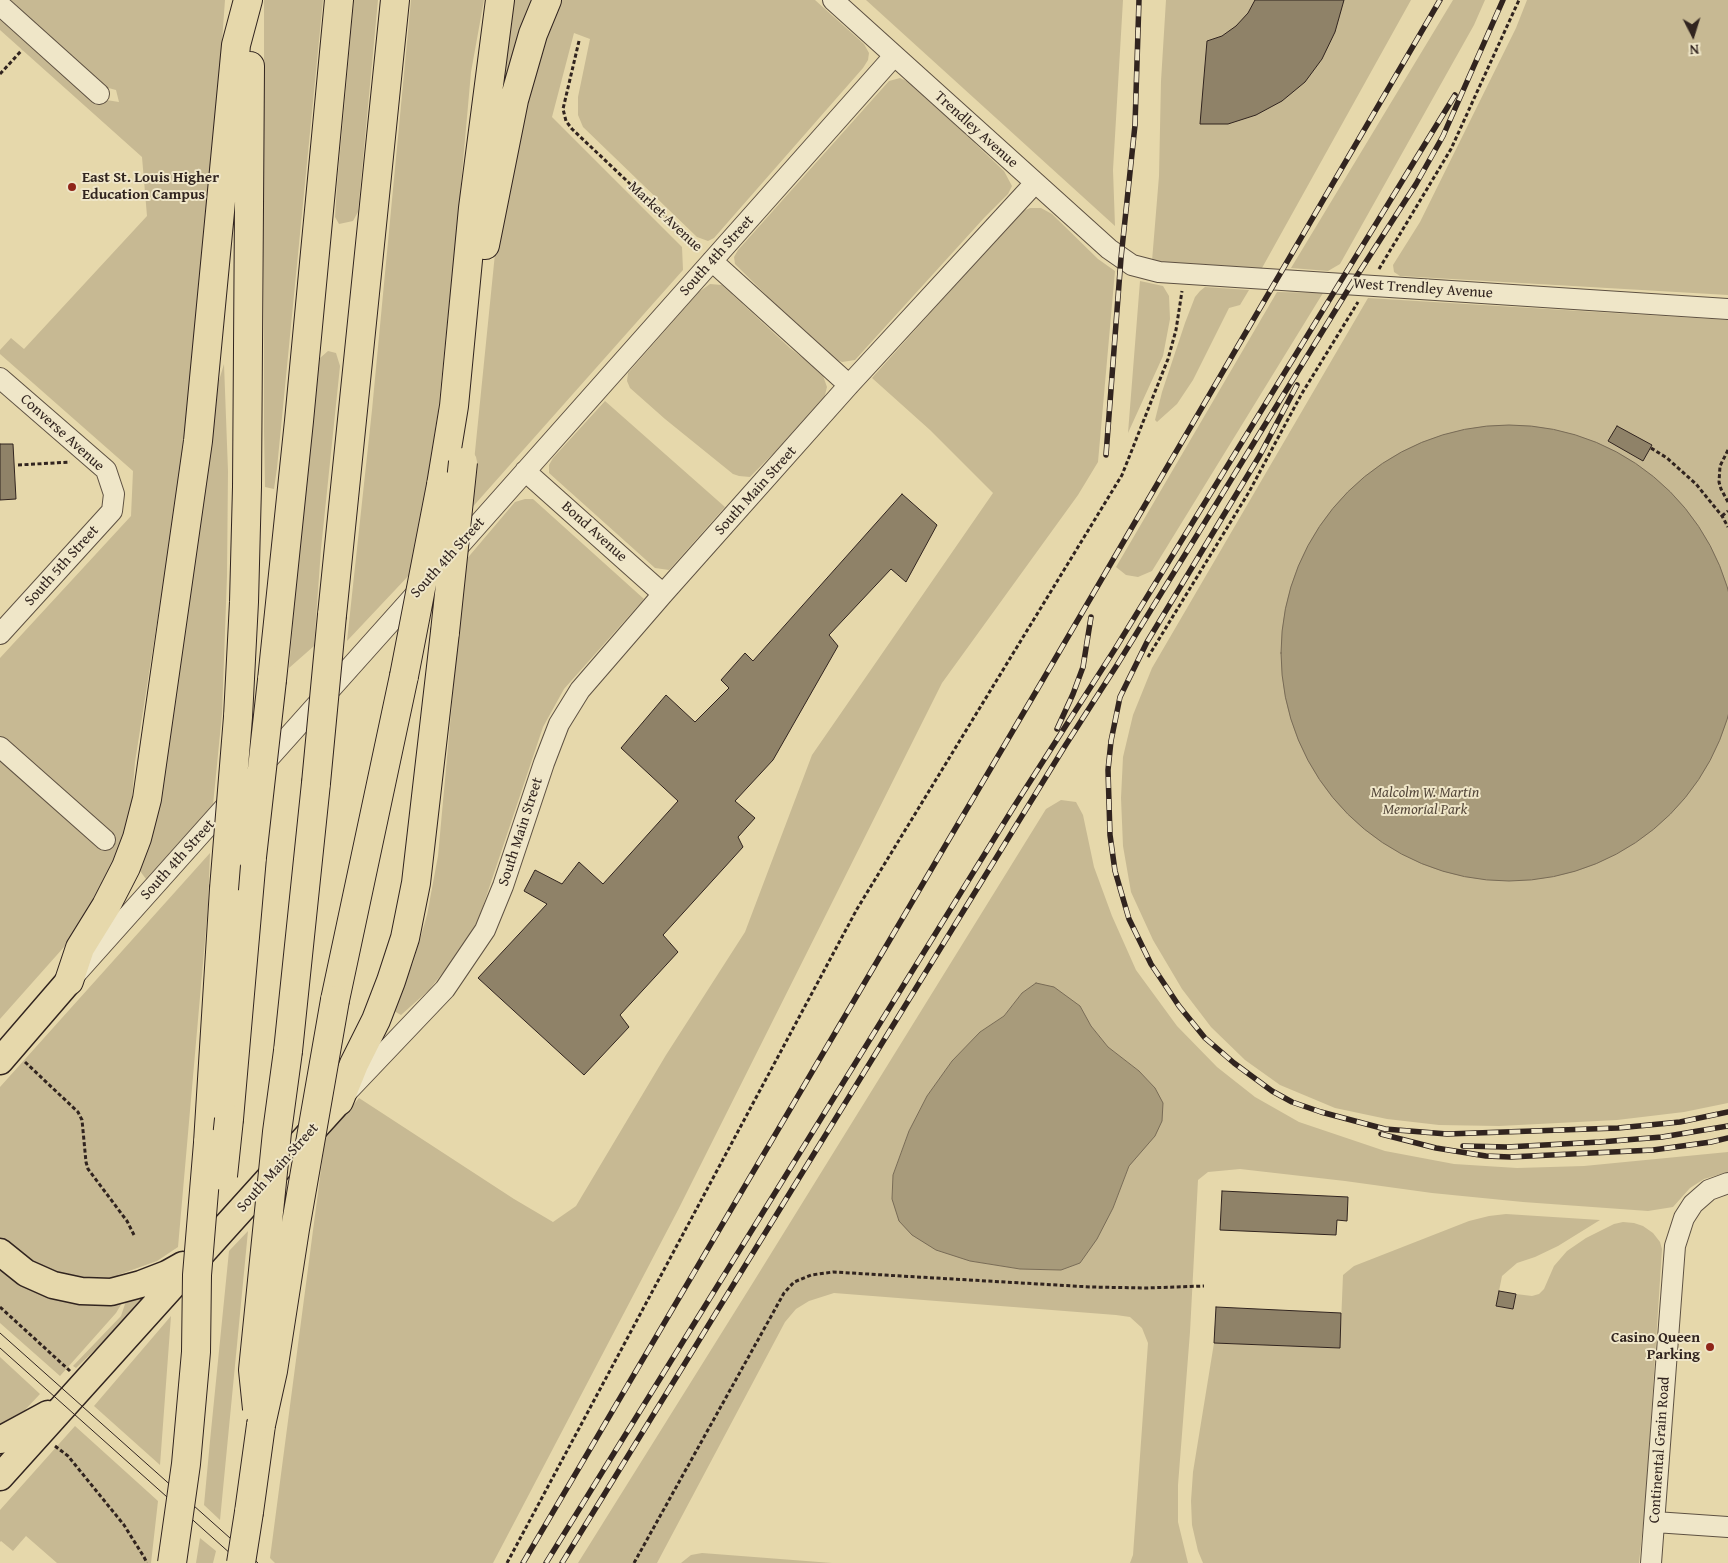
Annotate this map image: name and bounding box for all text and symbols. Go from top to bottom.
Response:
north arrow [1668,10,1718,60]
text: N [1689,40,1700,60]
street label: Trendley Avenue [931,88,1021,172]
place label: East St. Louis Higher Education Campus [82,169,219,204]
street label: Market Avenue [624,178,706,256]
marker: East St. Louis Higher Education Campus [66,181,78,193]
street label: South 4th Street [676,212,758,300]
street label: West Trendley Avenue [1353,275,1493,303]
street label: Converse Avenue [16,391,108,475]
street label: South Main Street [711,443,801,539]
street label: Bond Avenue [558,498,630,566]
street label: South 4th Street [407,514,489,602]
street label: South 5th Street [21,522,103,610]
street label: South Main Street [495,775,547,889]
park label: Malcolm W. Martin Memorial Park [1371,784,1479,819]
street label: South 4th Street [137,816,219,904]
street label: South Main Street [233,1120,323,1216]
place label: Casino Queen Parking [1611,1329,1700,1364]
marker: Casino Queen Parking [1704,1341,1716,1353]
street label: Continental Grain Road [1646,1376,1674,1524]

